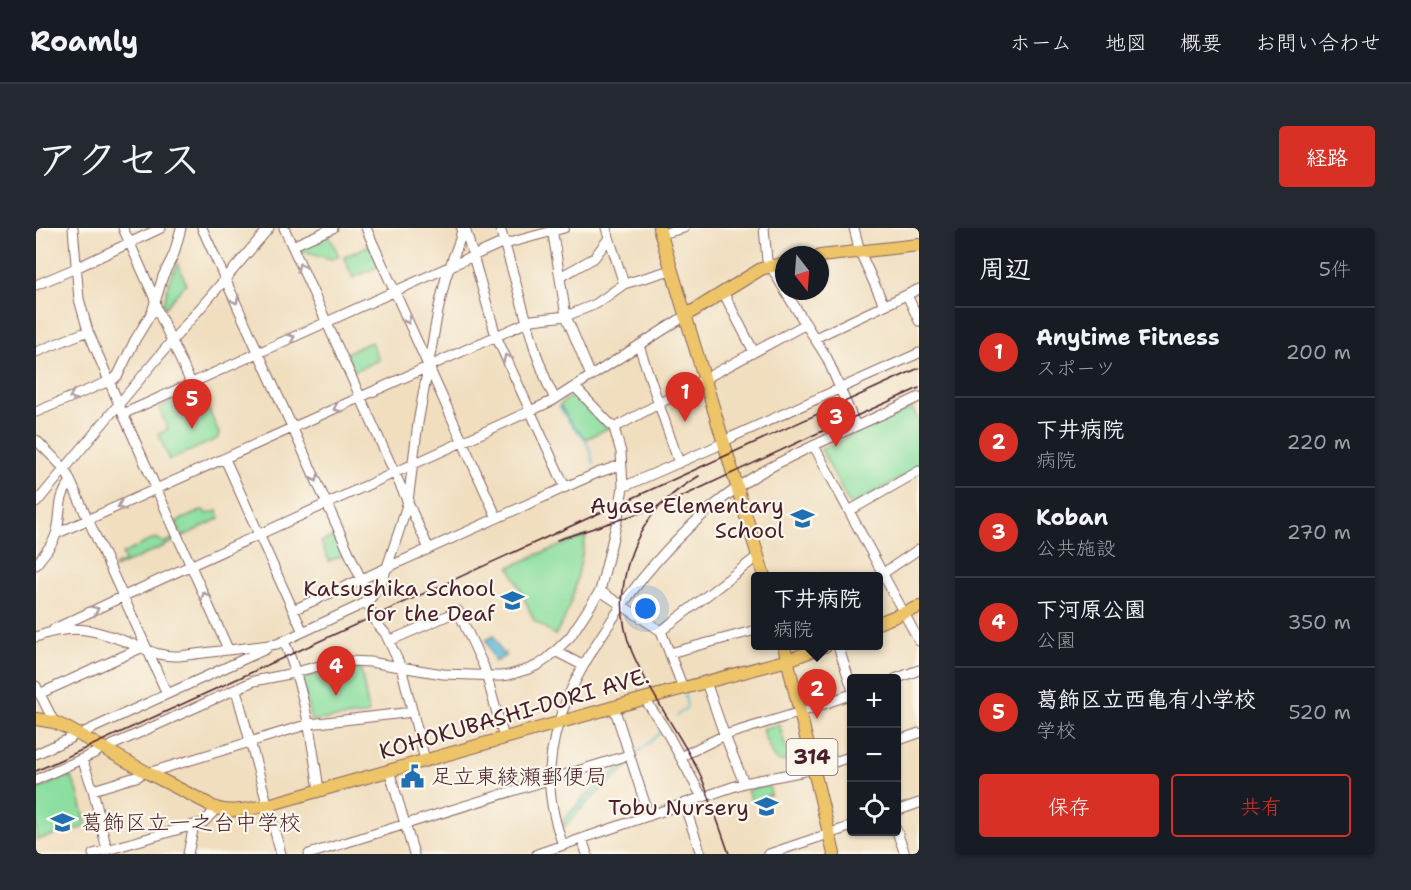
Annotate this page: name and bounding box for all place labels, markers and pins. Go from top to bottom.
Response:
pin: 1 [666,372,704,422]
pin: 5 [172,380,212,429]
pin: 3 [816,398,856,447]
place label: Ayase Elementary School [590,491,784,545]
school or university icon: Ayase Elementary School [789,505,815,531]
place label: Katsushika School for the Deaf [303,574,496,628]
school or university icon: Katsushika School for the Deaf [500,588,526,614]
pin: 4 [316,646,356,696]
pin: 2 [798,670,836,719]
place label: 足立東綾瀬郵便局 [431,762,607,791]
public building icon: 足立東綾瀬郵便局 [400,763,426,789]
place label: Tobu Nursery [608,793,749,822]
school or university icon: Tobu Nursery [754,794,780,820]
place label: 葛飾区立一之台中学校 [81,808,301,837]
school or university icon: 葛飾区立一之台中学校 [50,809,76,835]

